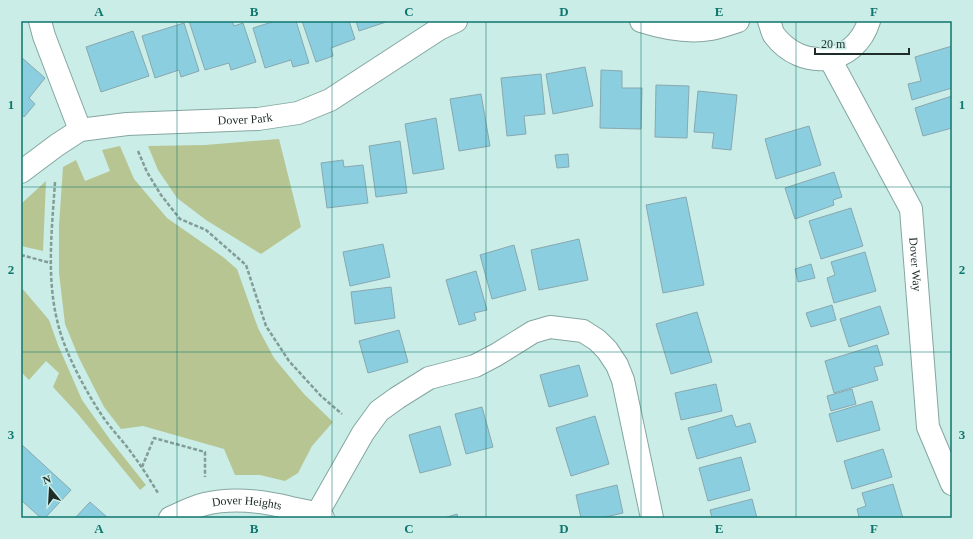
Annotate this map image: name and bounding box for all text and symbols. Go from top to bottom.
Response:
text: A [94,4,104,19]
text: B [250,4,259,19]
text: C [404,4,414,19]
text: D [559,4,569,19]
text: E [715,4,723,19]
text: F [870,4,878,19]
scale bar [815,30,909,56]
text: 20 m [821,37,846,51]
text: 1 [8,97,14,112]
text: 1 [959,97,965,112]
street label: Dover Park [217,110,273,128]
street label: Dover Way [906,237,924,292]
text: 2 [8,262,14,277]
text: 2 [959,262,965,277]
text: 3 [8,427,15,442]
text: 3 [959,427,966,442]
north arrow [30,469,70,509]
text: N [41,473,53,486]
street label: Dover Heights [211,493,284,513]
text: A [94,521,104,536]
text: B [250,521,259,536]
text: C [404,521,414,536]
text: D [559,521,569,536]
text: E [715,521,723,536]
text: F [870,521,878,536]

